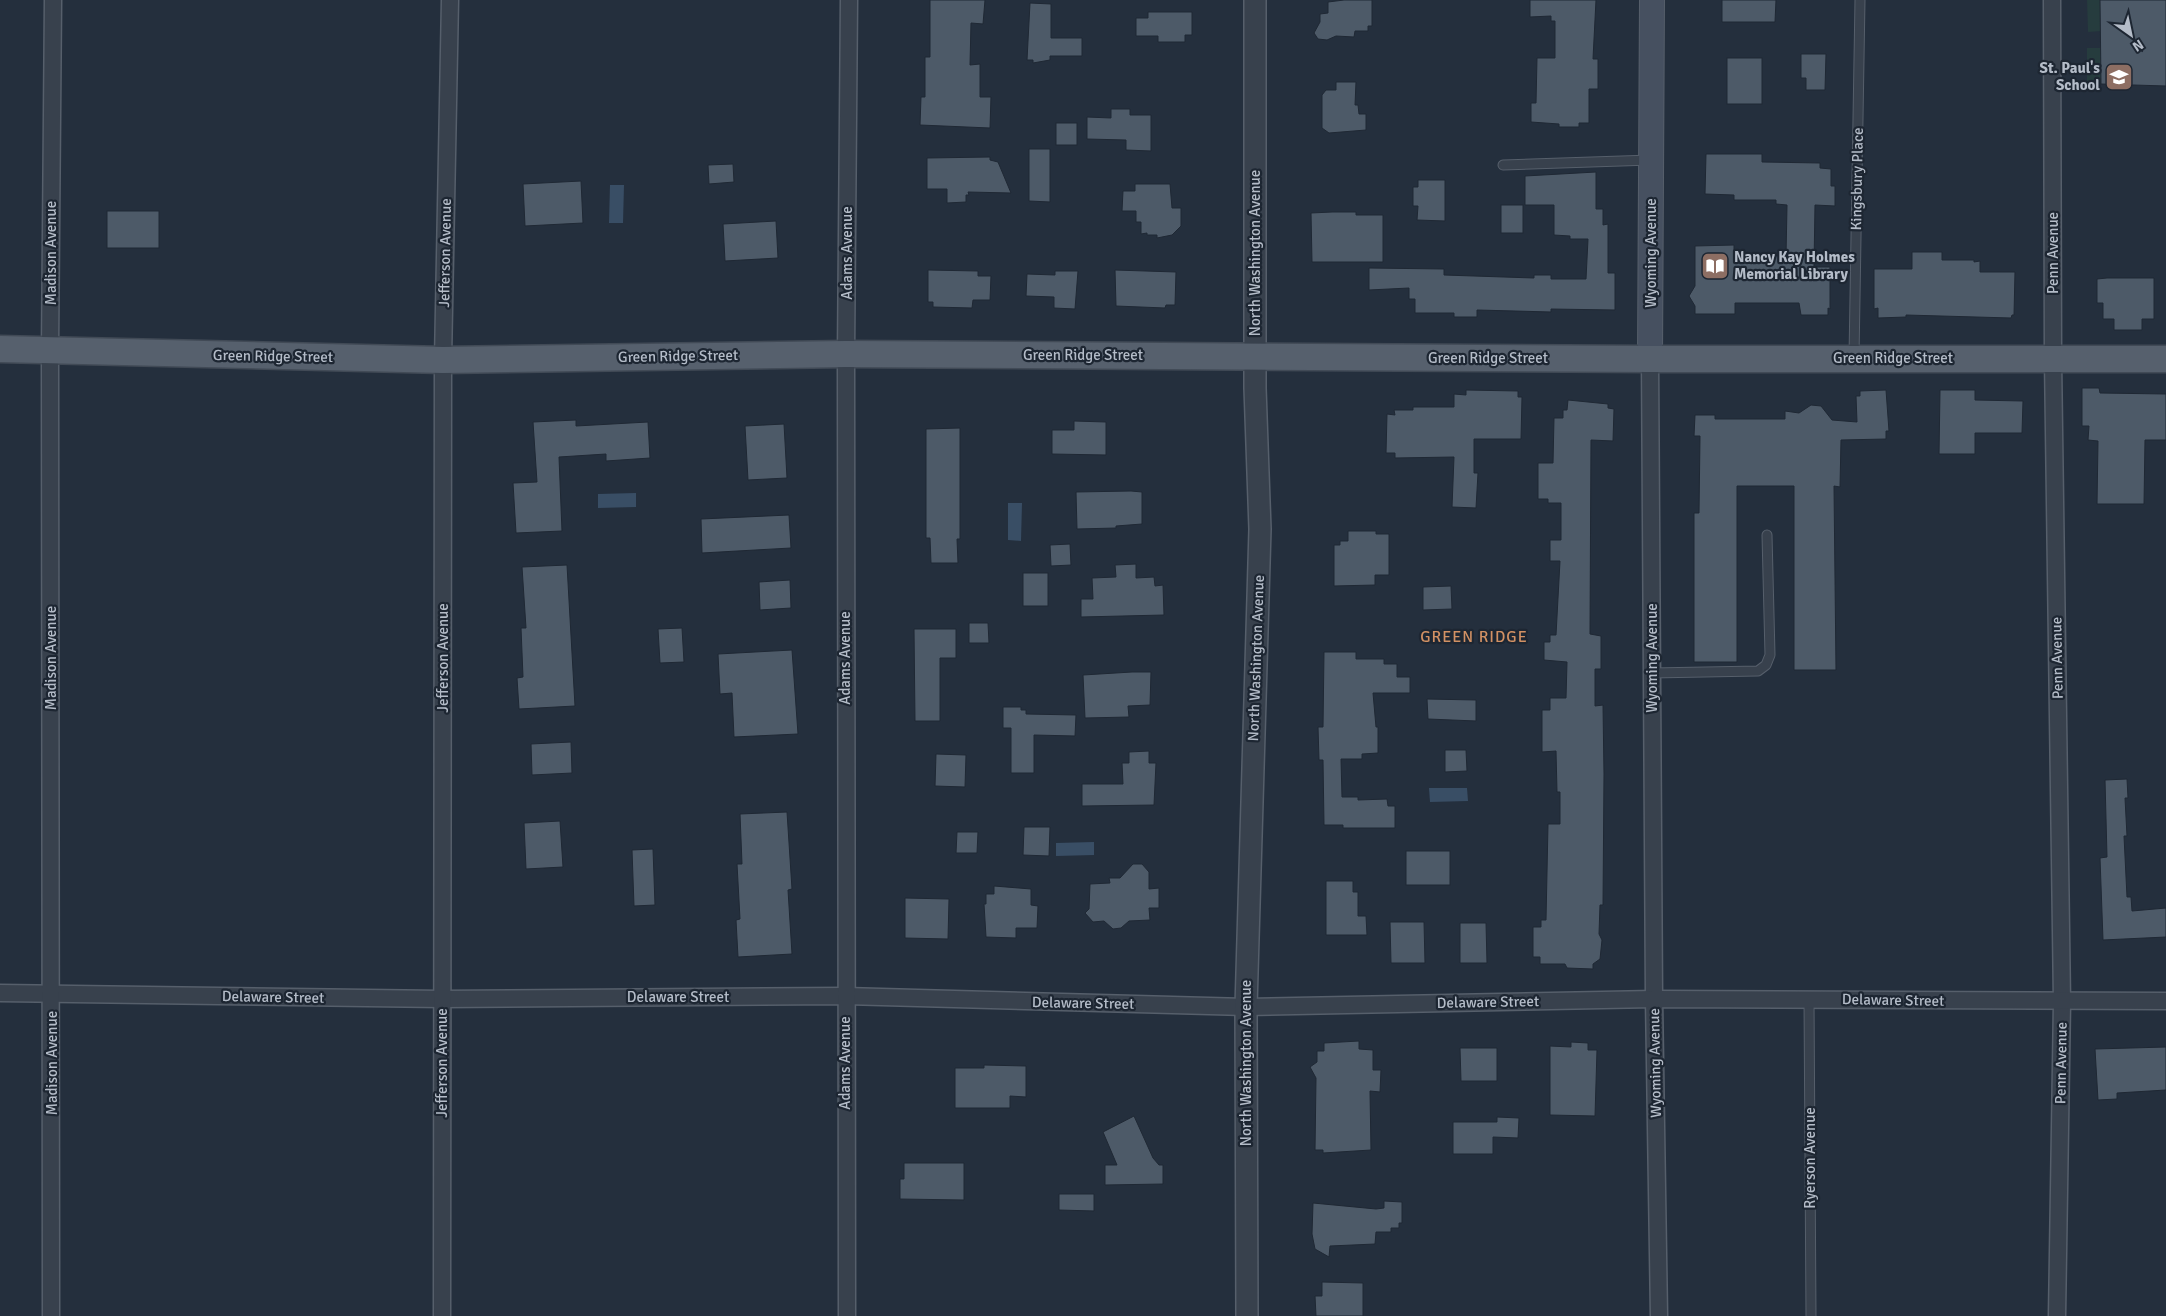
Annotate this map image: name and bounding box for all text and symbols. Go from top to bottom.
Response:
north arrow [2106,10,2156,60]
text: N [2129,36,2147,55]
place label: St. Paul's School [2040,59,2100,94]
school or university icon: St. Paul's School [2104,62,2134,92]
street label: Kingsbury Place [1847,127,1867,231]
street label: North Washington Avenue [1246,170,1264,336]
street label: Jefferson Avenue [435,198,455,308]
street label: Wyoming Avenue [1642,198,1660,308]
street label: Madison Avenue [42,201,60,305]
street label: Adams Avenue [838,206,856,300]
street label: Penn Avenue [2044,212,2062,294]
place label: Nancy Kay Holmes Memorial Library [1734,248,1855,283]
library icon: Nancy Kay Holmes Memorial Library [1700,251,1730,281]
street label: Green Ridge Street [213,346,333,366]
street label: Green Ridge Street [618,346,738,366]
street label: Green Ridge Street [1023,346,1143,364]
street label: Green Ridge Street [1428,349,1548,367]
street label: Green Ridge Street [1833,349,1953,367]
street label: North Washington Avenue [1244,574,1268,742]
street label: Jefferson Avenue [434,603,452,713]
street label: Wyoming Avenue [1643,603,1661,713]
street label: Madison Avenue [42,606,60,710]
street label: Adams Avenue [836,611,854,705]
street label: Penn Avenue [2047,617,2067,699]
district label: GREEN RIDGE [1420,627,1528,647]
street label: North Washington Avenue [1237,980,1255,1146]
street label: Delaware Street [222,987,324,1007]
street label: Delaware Street [627,988,729,1006]
street label: Delaware Street [1842,990,1944,1010]
street label: Delaware Street [1437,992,1539,1012]
street label: Delaware Street [1032,993,1134,1013]
street label: Jefferson Avenue [433,1008,451,1118]
street label: Wyoming Avenue [1645,1008,1665,1118]
street label: Madison Avenue [43,1011,61,1115]
street label: Adams Avenue [836,1016,854,1110]
street label: Penn Avenue [2051,1022,2071,1104]
street label: Ryerson Avenue [1801,1107,1819,1209]

